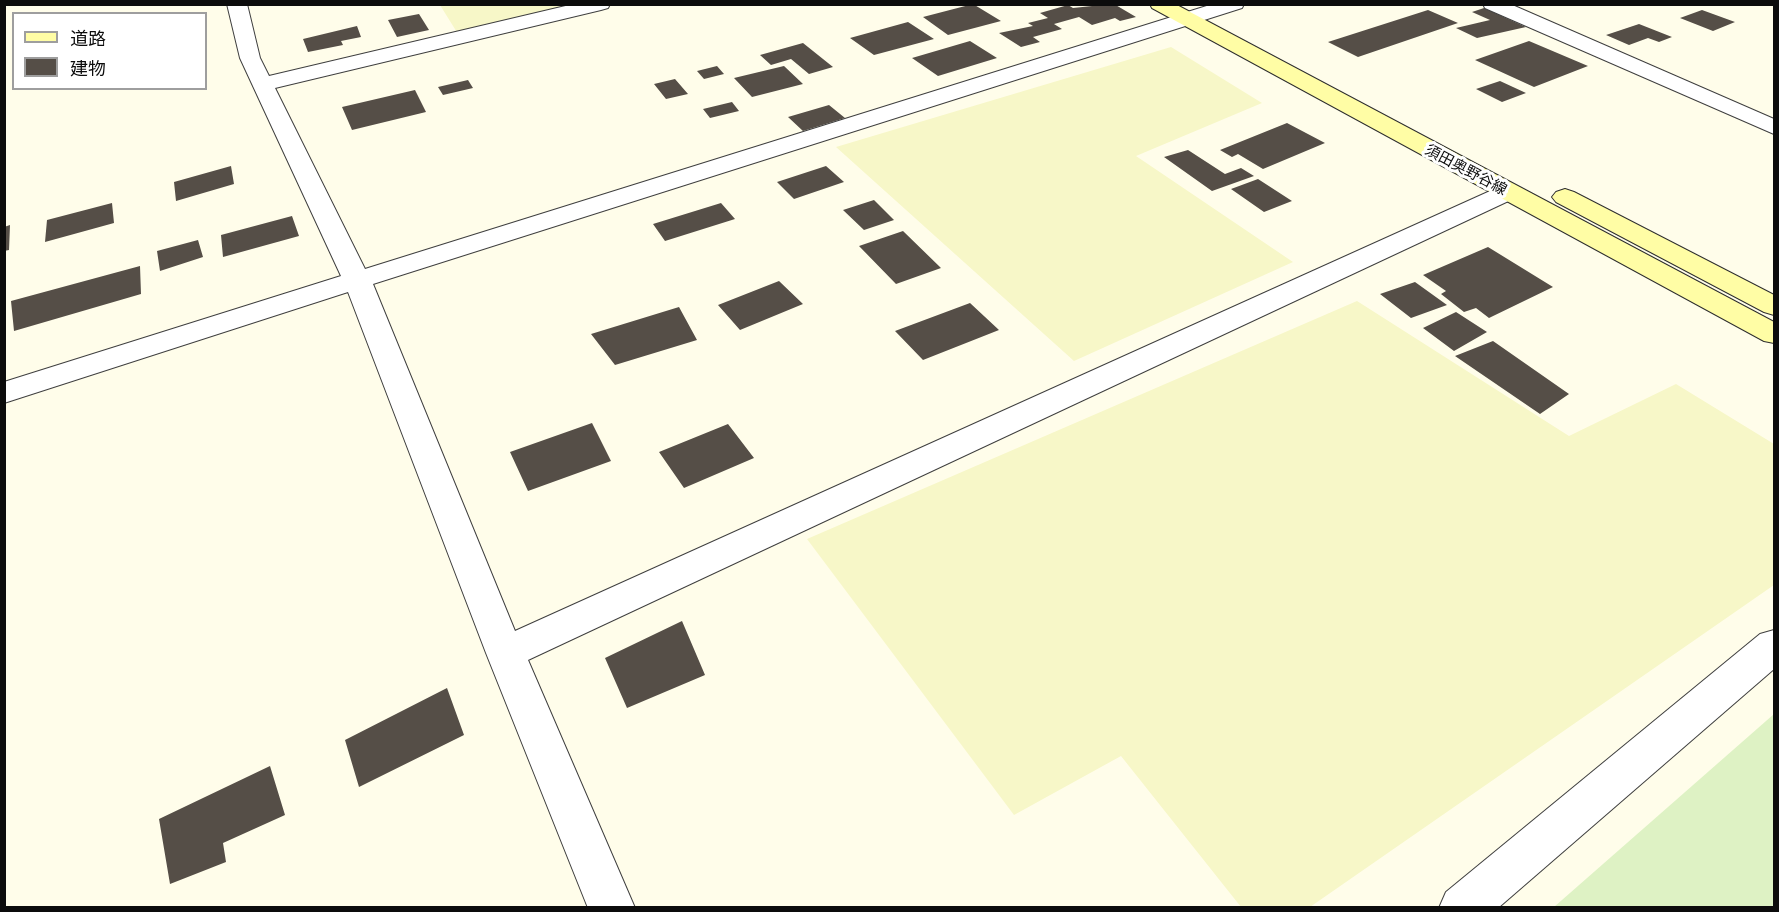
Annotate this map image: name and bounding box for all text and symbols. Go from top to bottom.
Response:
legend [12,12,207,90]
text: 道路 [70,29,106,49]
text: 建物 [70,59,106,79]
street label: 須田奥野谷線 [1422,141,1510,199]

